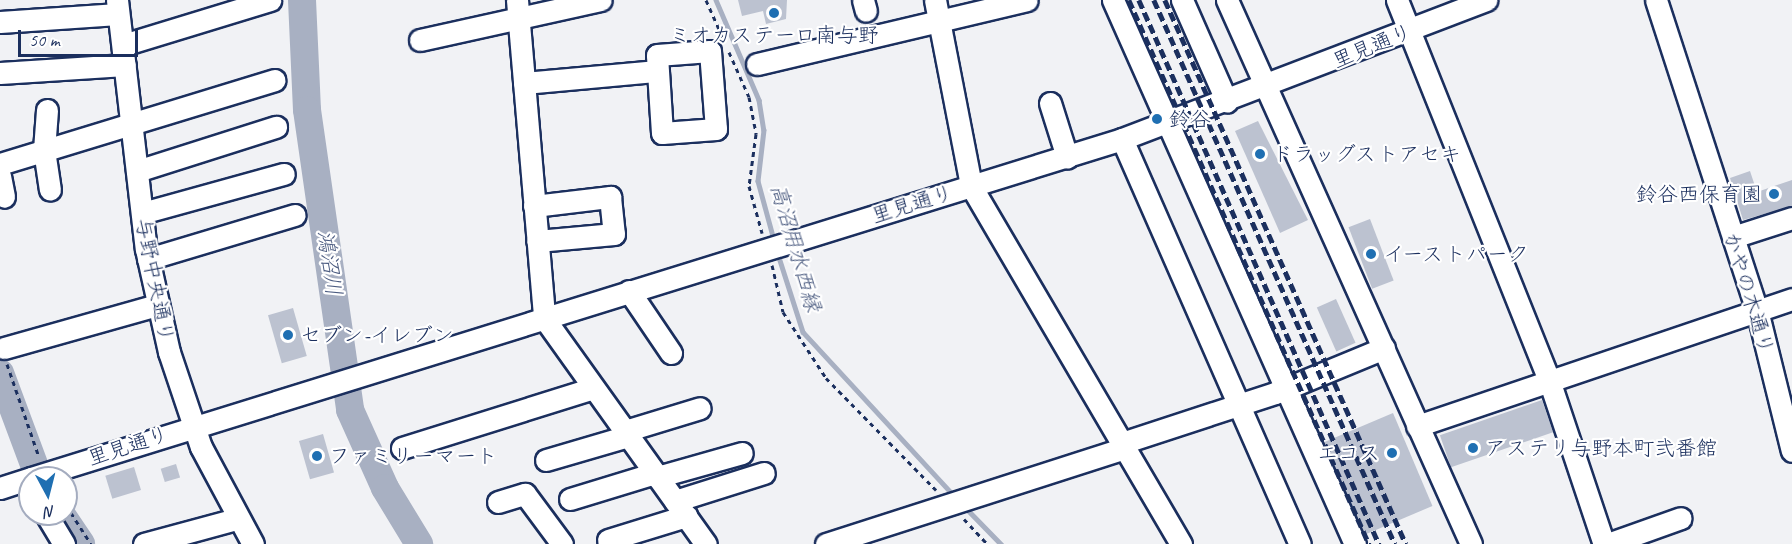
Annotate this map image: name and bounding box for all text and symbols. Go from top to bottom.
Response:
marker: ミオカステーロ南与野 [767,6,781,20]
scale bar [21,18,141,56]
street label: 里見通り [1328,19,1416,73]
place label: ミオカステーロ南与野 [669,22,879,48]
text: 50 m [29,29,60,51]
place label: 鈴谷 [1169,106,1211,132]
marker: 鈴谷 [1150,112,1164,126]
place label: ドラッグストアセキ [1272,141,1461,167]
marker: ドラッグストアセキ [1253,147,1267,161]
street label: 里見通り [868,180,956,228]
water label: 高沼用水西縁 [764,181,826,315]
place label: 鈴谷西保育園 [1636,181,1762,207]
marker: 鈴谷西保育園 [1767,187,1781,201]
street label: 与野中央通り [131,216,179,344]
water label: 鴻沼川 [311,228,347,298]
street label: かやの木通り [1719,229,1779,357]
place label: イーストパーク [1383,241,1528,267]
marker: イーストパーク [1364,247,1378,261]
place label: セブン-イレブン [300,322,454,348]
marker: セブン-イレブン [281,328,295,342]
street label: 里見通り [84,421,172,471]
place label: アステリ与野本町弐番館 [1485,435,1716,461]
place label: エコス [1317,440,1380,466]
marker: アステリ与野本町弐番館 [1466,441,1480,455]
place label: ファミリーマート [329,443,497,469]
marker: エコス [1385,446,1399,460]
marker: ファミリーマート [310,449,324,463]
north arrow [18,466,78,526]
text: N [44,501,56,522]

